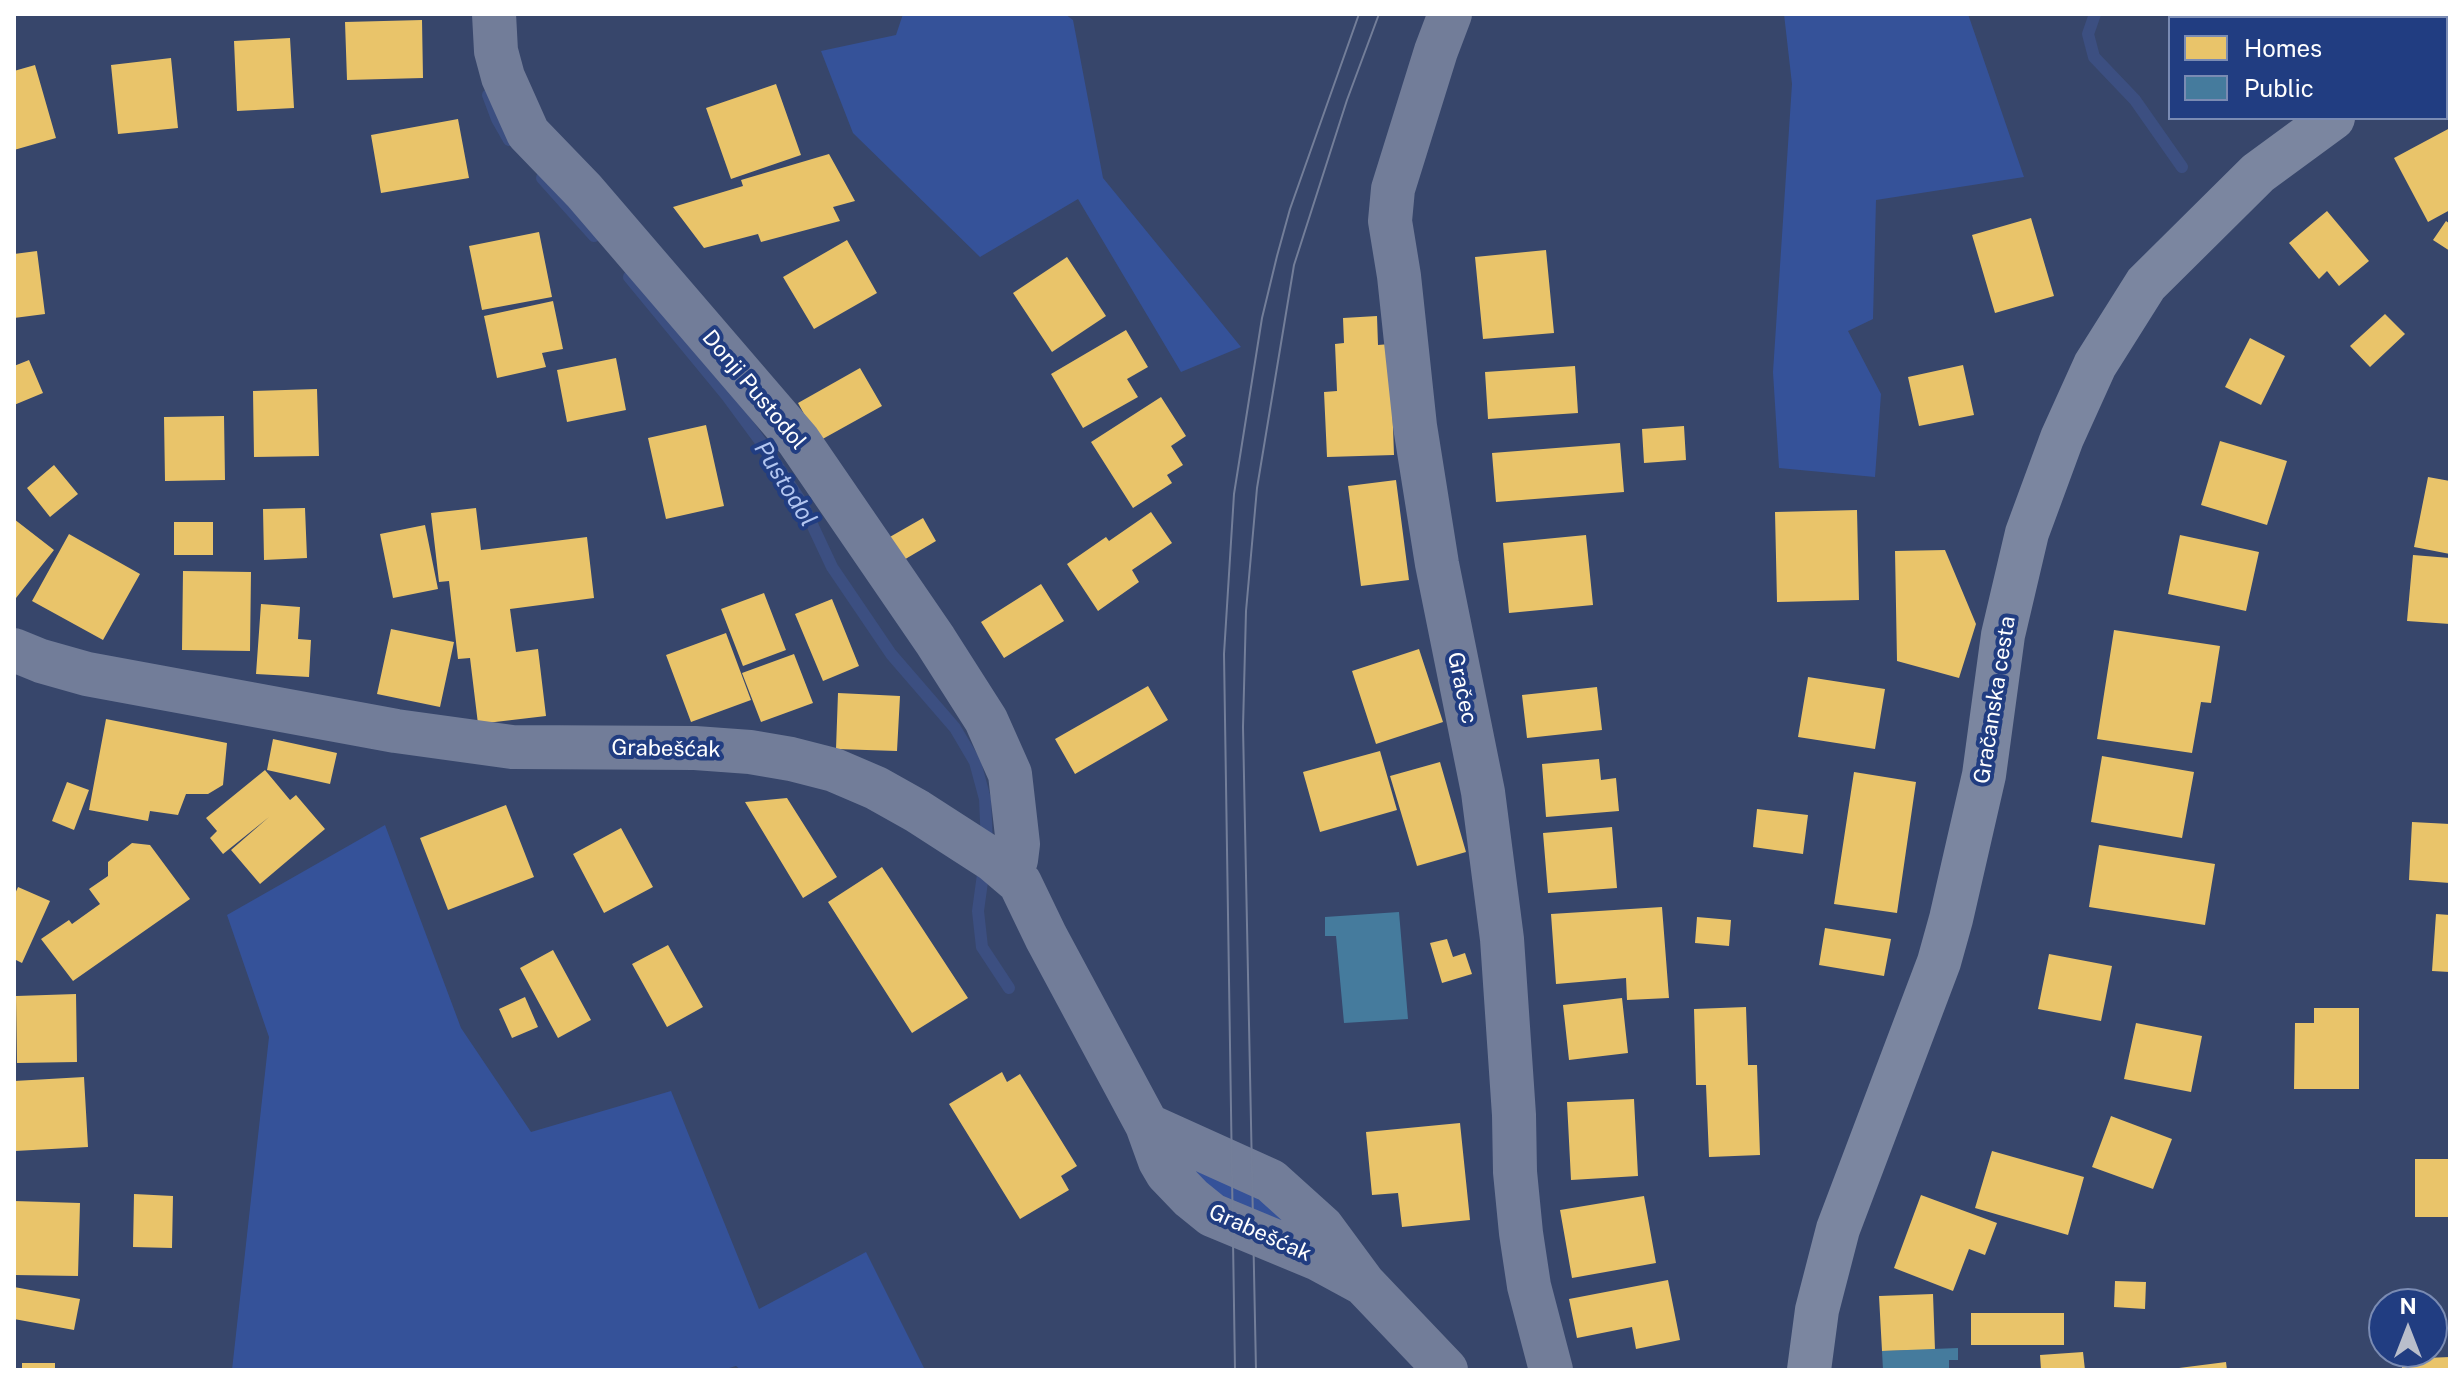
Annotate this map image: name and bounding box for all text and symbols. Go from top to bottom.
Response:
legend [2168,16,2448,120]
text: Homes [2244,34,2322,62]
text: Public [2244,74,2314,102]
street label: Donji Pustodol [696,325,812,455]
water label: Pustodol [748,436,822,532]
street label: Gračanska cesta [1969,614,2021,786]
street label: Gračec [1442,650,1482,726]
street label: Grabešćak [611,735,721,763]
street label: Grabešćak [1205,1199,1315,1267]
north arrow [2368,1288,2448,1368]
text: N [2399,1293,2417,1319]

